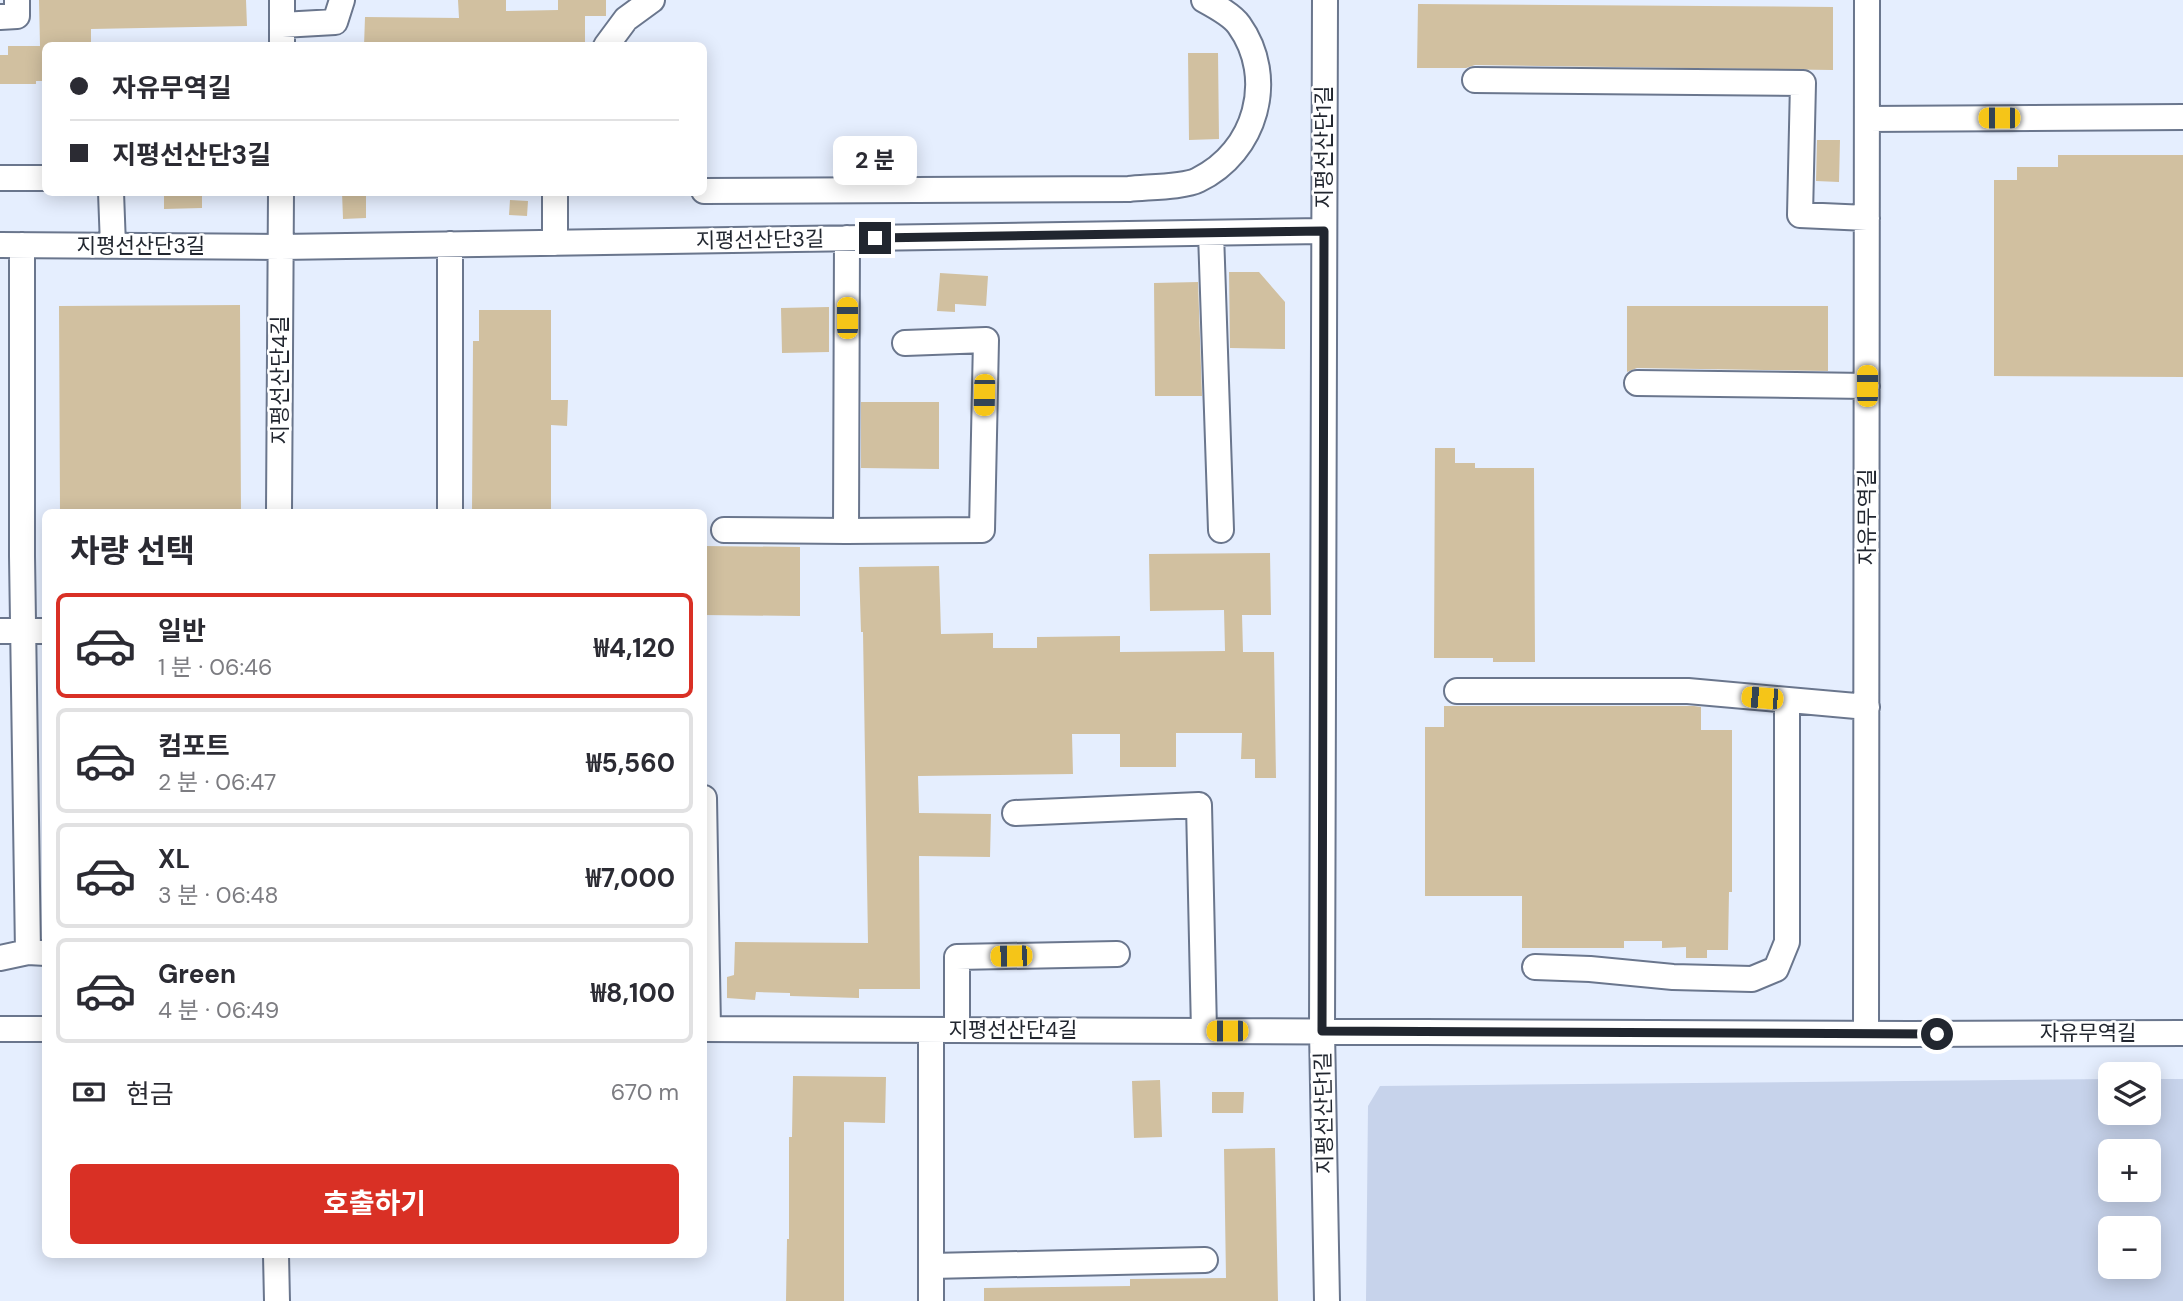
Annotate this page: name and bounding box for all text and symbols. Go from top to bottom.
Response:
text: 자유무역길 [112,71,232,105]
street label: 지평선산단1길 [1310,86,1338,208]
car [1979,108,2021,129]
callout: 2 분 [833,136,917,186]
text: 지평선산단3길 [112,138,271,172]
text: 2 분 [855,145,895,175]
route end [859,222,891,254]
street label: 지평선산단3길 [696,225,824,255]
street label: 지평선산단3길 [77,232,205,260]
car [837,297,858,339]
street label: 지평선산단4길 [266,316,294,444]
car [1857,365,1878,407]
car [974,374,995,416]
street label: 자유무역길 [1853,469,1881,565]
text: 차량 선택 [70,530,195,572]
icon: car [74,614,137,677]
text: 일반 [158,614,206,648]
text: ₩4,120 [594,631,675,665]
text: 1 분 · 06:46 [158,652,272,682]
car [1741,686,1784,710]
icon: car [74,729,137,792]
text: 컴포트 [158,729,230,763]
text: ₩5,560 [586,746,675,780]
text: 2 분 · 06:47 [158,767,276,797]
text: XL [158,842,190,876]
icon: car [74,844,137,907]
text: ₩7,000 [586,861,675,895]
text: 3 분 · 06:48 [158,880,278,910]
car [990,945,1033,967]
text: Green [158,957,236,991]
icon: car [74,959,137,1022]
text: ₩8,100 [591,976,675,1010]
text: 4 분 · 06:49 [158,995,279,1025]
street label: 지평선산단4길 [949,1016,1077,1044]
route start [1921,1018,1953,1050]
street label: 자유무역길 [2040,1019,2136,1047]
car [1207,1021,1249,1042]
street label: 지평선산단1길 [1309,1052,1339,1174]
map controls [2098,1062,2161,1279]
button: layers [2098,1062,2161,1125]
icon: cash [70,1073,108,1111]
text: 현금 [126,1077,174,1111]
text: 670 m [611,1077,679,1107]
button: + [2098,1139,2161,1202]
button: 호출하기 [70,1164,679,1244]
button: − [2098,1216,2161,1279]

